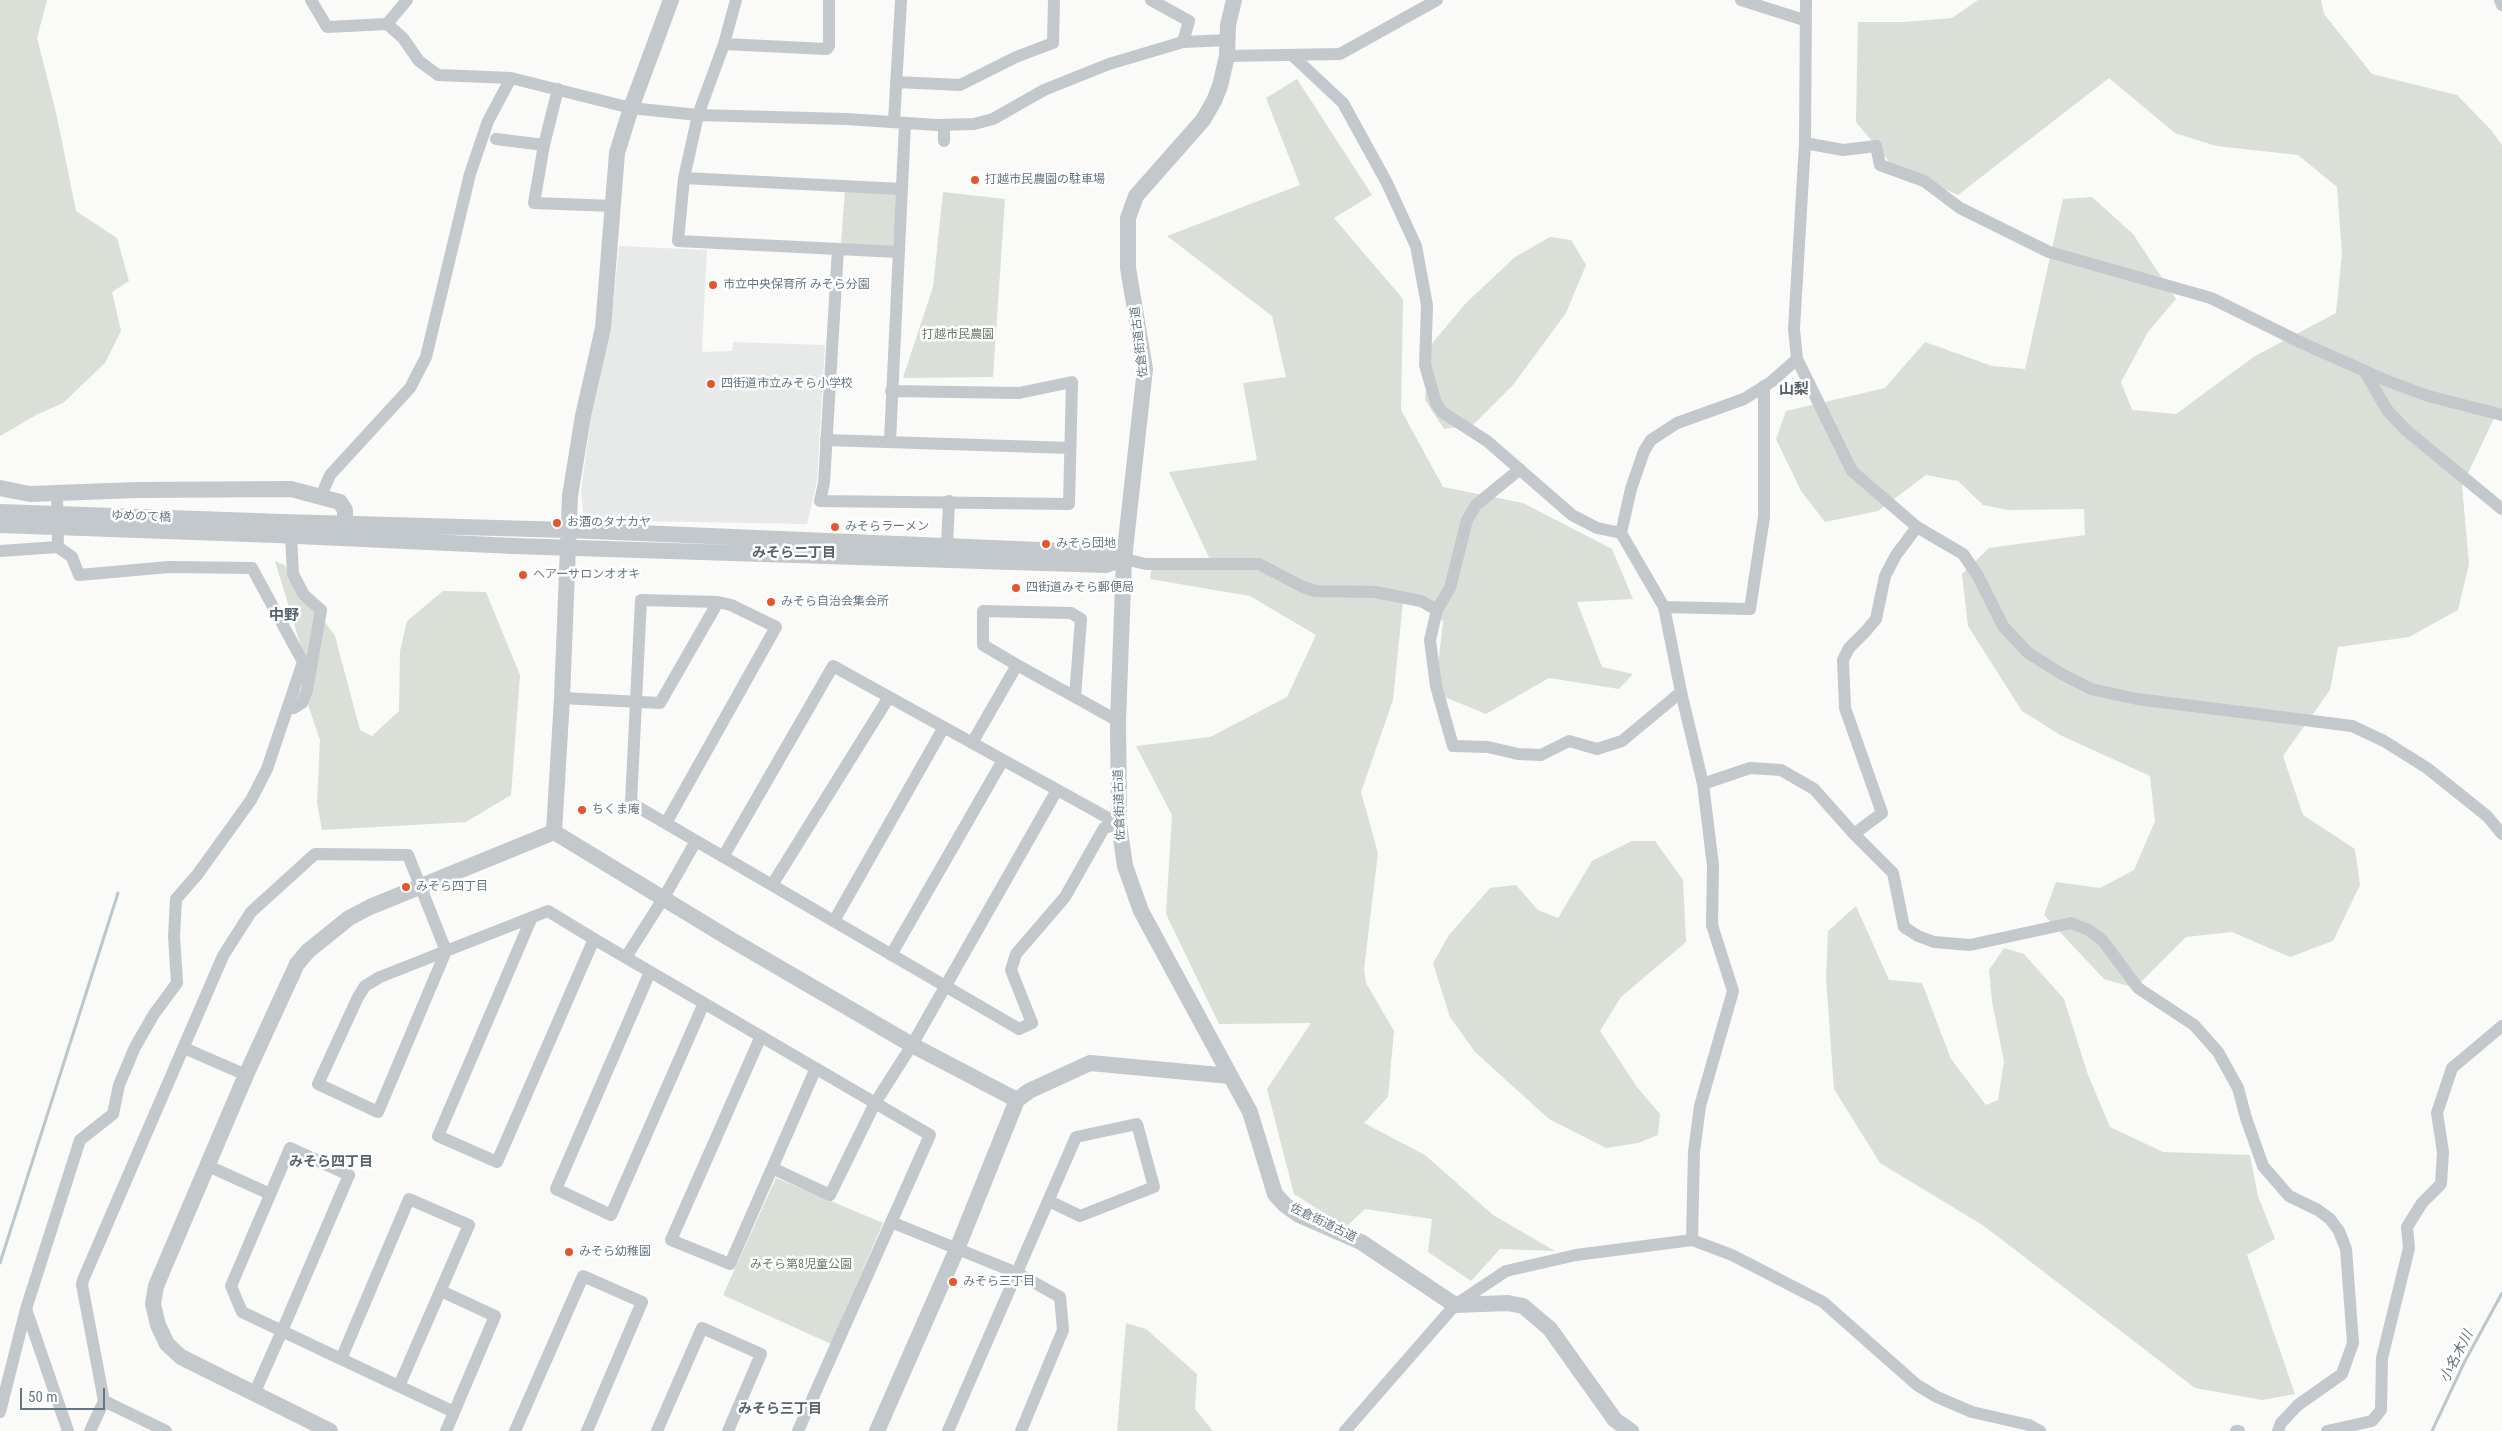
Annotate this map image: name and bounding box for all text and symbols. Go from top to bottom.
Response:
place label: 打越市民農園の駐車場 [985,173,1105,187]
marker: 打越市民農園の駐車場 [969,174,981,186]
place label: 市立中央保育所 みそら分園 [723,278,870,292]
marker: 市立中央保育所 みそら分園 [707,279,719,291]
street label: 佐倉街道古道 [1128,305,1152,379]
park label: 打越市民農園 [922,328,994,342]
place label: 四街道市立みそら小学校 [721,377,853,391]
marker: 四街道市立みそら小学校 [705,378,717,390]
district label: 山梨 [1779,381,1809,399]
street label: ゆめのて橋 [111,509,171,525]
place label: お酒のタナカヤ [567,516,651,530]
marker: お酒のタナカヤ [551,517,563,529]
place label: みそらラーメン [845,520,929,534]
marker: みそらラーメン [829,521,841,533]
place label: みそら団地 [1056,537,1116,551]
marker: みそら団地 [1040,538,1052,550]
district label: みそら二丁目 [752,545,836,561]
place label: ヘアーサロンオオキ [533,568,640,582]
marker: ヘアーサロンオオキ [517,569,529,581]
place label: 四街道みそら郵便局 [1026,581,1134,595]
marker: 四街道みそら郵便局 [1010,582,1022,594]
place label: みそら自治会集会所 [781,595,889,609]
marker: みそら自治会集会所 [765,596,777,608]
district label: 中野 [269,607,299,625]
street label: 佐倉街道古道 [1112,769,1128,841]
place label: ちくま庵 [592,803,640,817]
marker: ちくま庵 [576,804,588,816]
place label: みそら四丁目 [416,880,488,894]
marker: みそら四丁目 [400,881,412,893]
district label: みそら四丁目 [289,1154,373,1170]
street label: 佐倉街道古道 [1287,1201,1359,1245]
place label: みそら幼稚園 [579,1245,651,1259]
marker: みそら幼稚園 [563,1246,575,1258]
park label: みそら第8児童公園 [750,1258,852,1272]
place label: みそら三丁目 [963,1275,1035,1289]
marker: みそら三丁目 [947,1276,959,1288]
water label: 小名木川 [2437,1328,2477,1386]
scale bar [22,1378,108,1410]
text: 50 m [28,1388,58,1406]
district label: みそら三丁目 [738,1401,822,1417]

